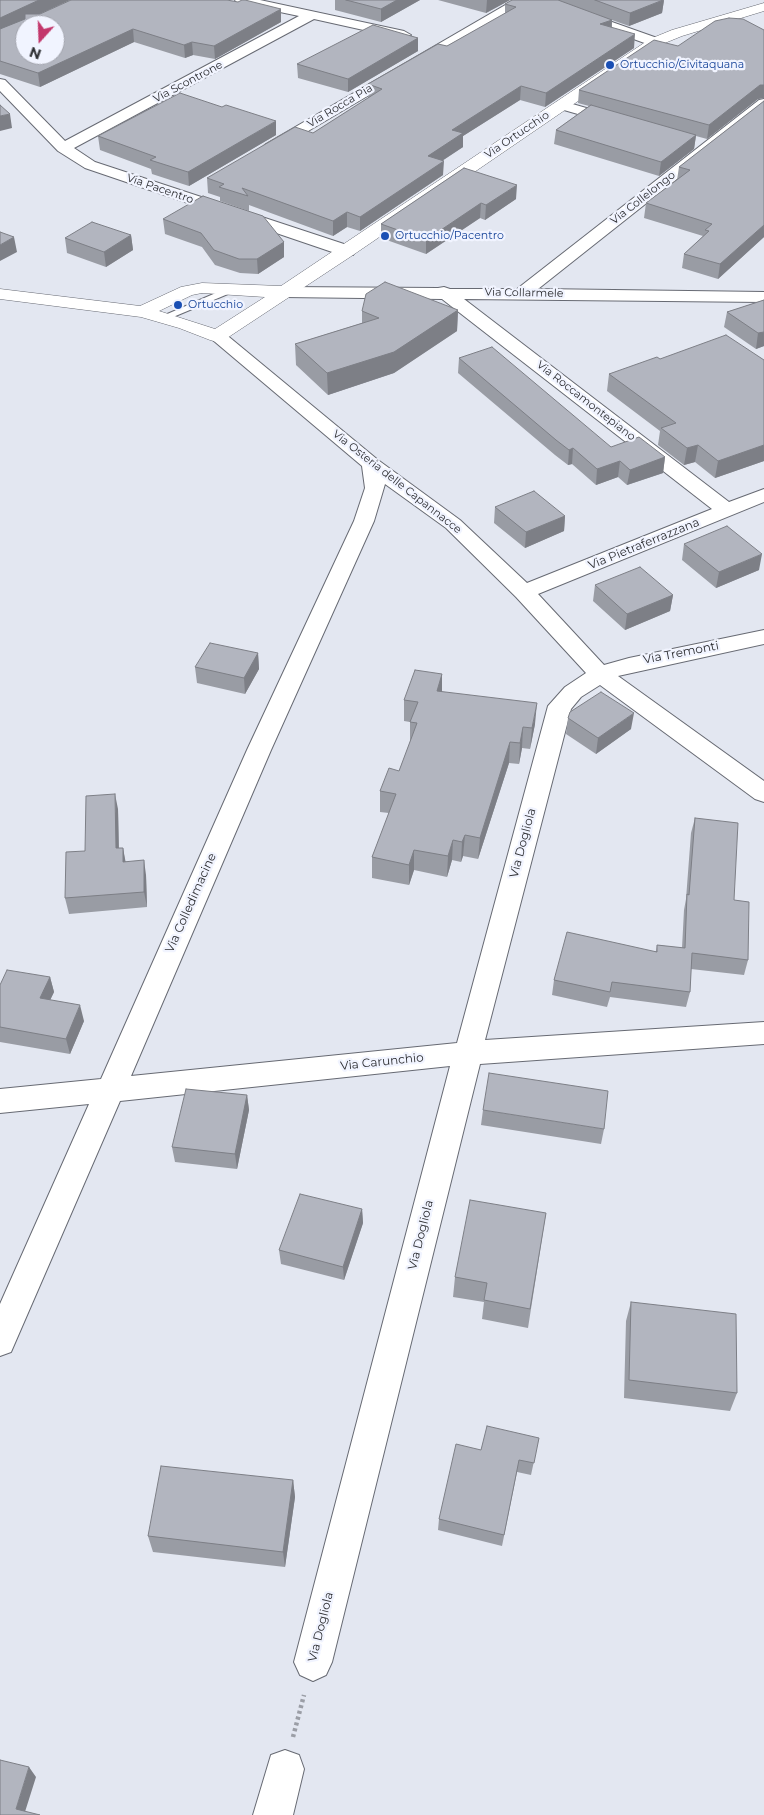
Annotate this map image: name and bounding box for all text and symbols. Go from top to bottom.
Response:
north arrow [15,15,65,65]
text: N [27,43,44,64]
street label: Via Scontrone [151,58,225,106]
place label: Ortucchio/Civitaquana [620,58,744,72]
marker: Ortucchio/Civitaquana [604,59,616,71]
street label: Via Rocca Pia [305,81,375,131]
street label: Via Ortucchio [482,109,552,161]
street label: Via Collelongo [608,169,678,227]
street label: Via Pacentro [125,171,195,207]
place label: Ortucchio/Pacentro [395,229,504,243]
marker: Ortucchio/Pacentro [379,230,391,242]
street label: Via Collarmele [484,286,564,300]
place label: Ortucchio [188,298,243,312]
marker: Ortucchio [172,299,184,311]
street label: Via Roccamontepiano [534,358,638,444]
street label: Via Osteria delle Capannacce [330,428,464,536]
street label: Via Pietraferrazzana [586,515,702,573]
street label: Via Tremonti [642,639,720,667]
street label: Via Dogliola [507,807,539,879]
street label: Via Colledimacine [163,851,219,955]
street label: Via Carunchio [340,1050,424,1074]
street label: Via Dogliola [405,1199,437,1271]
street label: Via Dogliola [305,1591,337,1663]

